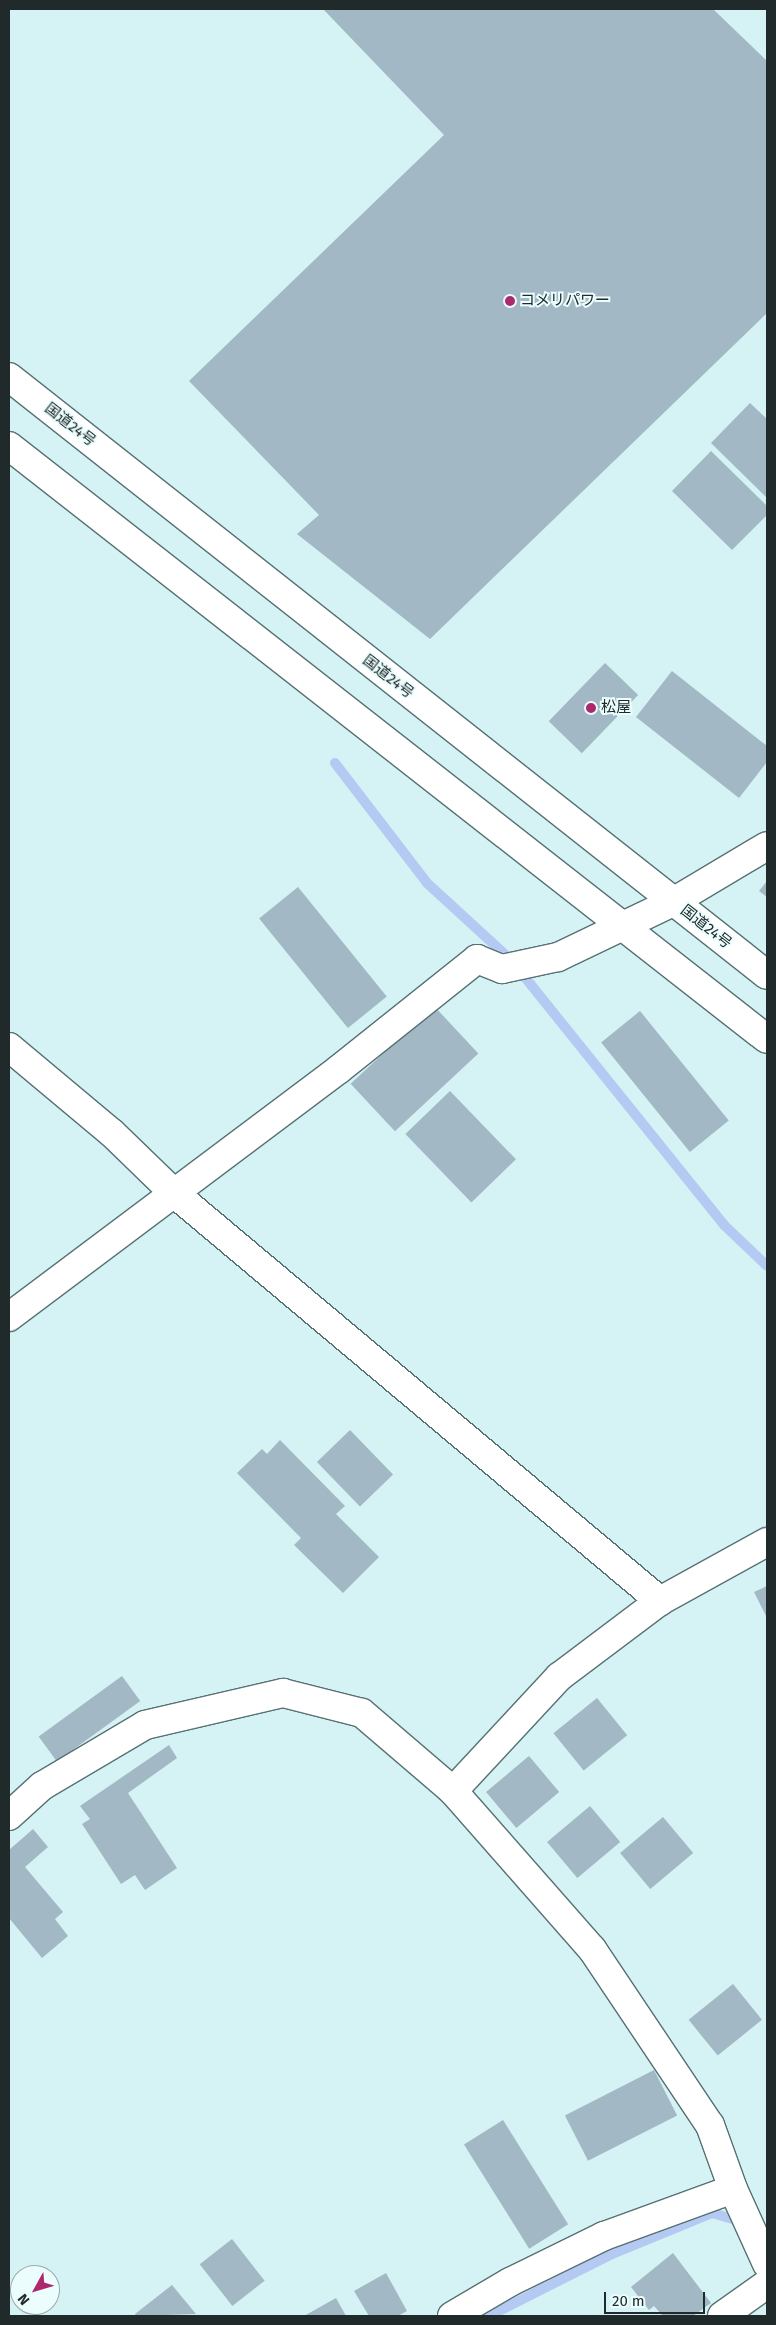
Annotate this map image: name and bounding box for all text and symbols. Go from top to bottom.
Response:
place label: コメリパワー [520,292,610,310]
marker: コメリパワー [504,295,516,307]
street label: 国道24号 [41,399,99,451]
street label: 国道24号 [359,651,417,703]
place label: 松屋 [601,699,631,717]
marker: 松屋 [585,702,597,714]
street label: 国道24号 [677,901,735,953]
north arrow [10,2265,60,2315]
scale bar [606,2282,707,2314]
text: N [14,2290,33,2308]
text: 20 m [612,2292,645,2310]

